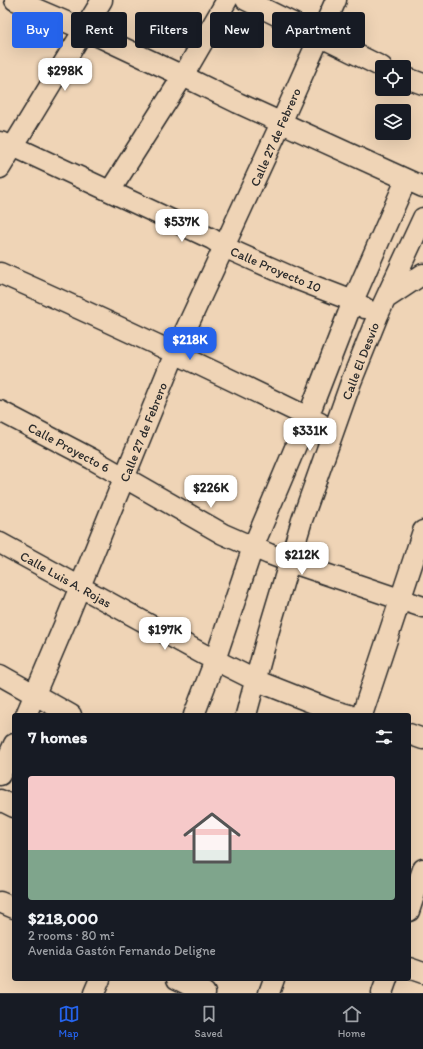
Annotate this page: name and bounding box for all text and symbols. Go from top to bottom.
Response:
chip: Buy [12,12,63,48]
chip: Rent [71,12,127,48]
chip: Filters [135,12,202,48]
chip: New [210,12,264,48]
chip: Apartment [272,12,365,48]
pin: $298K [37,58,93,92]
map controls [375,60,411,140]
button: locate [375,60,411,96]
text: $298K [47,63,83,78]
street label: Calle 27 de Febrero [247,85,304,189]
button: layers [375,104,411,140]
pin: $537K [154,209,210,243]
text: $537K [164,214,200,229]
street label: Calle Proyecto 10 [228,244,324,295]
street label: Calle El Desvío [339,320,382,402]
pin: $218K [162,327,218,361]
text: $218K [173,332,207,347]
street label: Calle 27 de Febrero [117,380,170,484]
pin: $331K [282,418,338,452]
street label: Calle Proyecto 6 [25,420,112,475]
text: $331K [292,423,328,438]
pin: $226K [183,475,239,509]
text: $226K [193,480,229,495]
pin: $212K [274,542,330,576]
text: $212K [285,547,319,562]
street label: Calle Luis A. Rojas [18,548,114,611]
pin: $197K [137,617,193,651]
text: $197K [148,622,182,637]
icon: filters [373,726,395,748]
text: 7 homes [28,727,88,747]
icon: home [176,802,248,874]
text: $218,000 [28,908,98,928]
text: 2 rooms · 80 m² [28,928,115,943]
text: Avenida Gastón Fernando Deligne [28,943,216,958]
tab: Map [58,1003,80,1040]
tab: Saved [195,1003,223,1040]
tab: Home [338,1003,365,1040]

